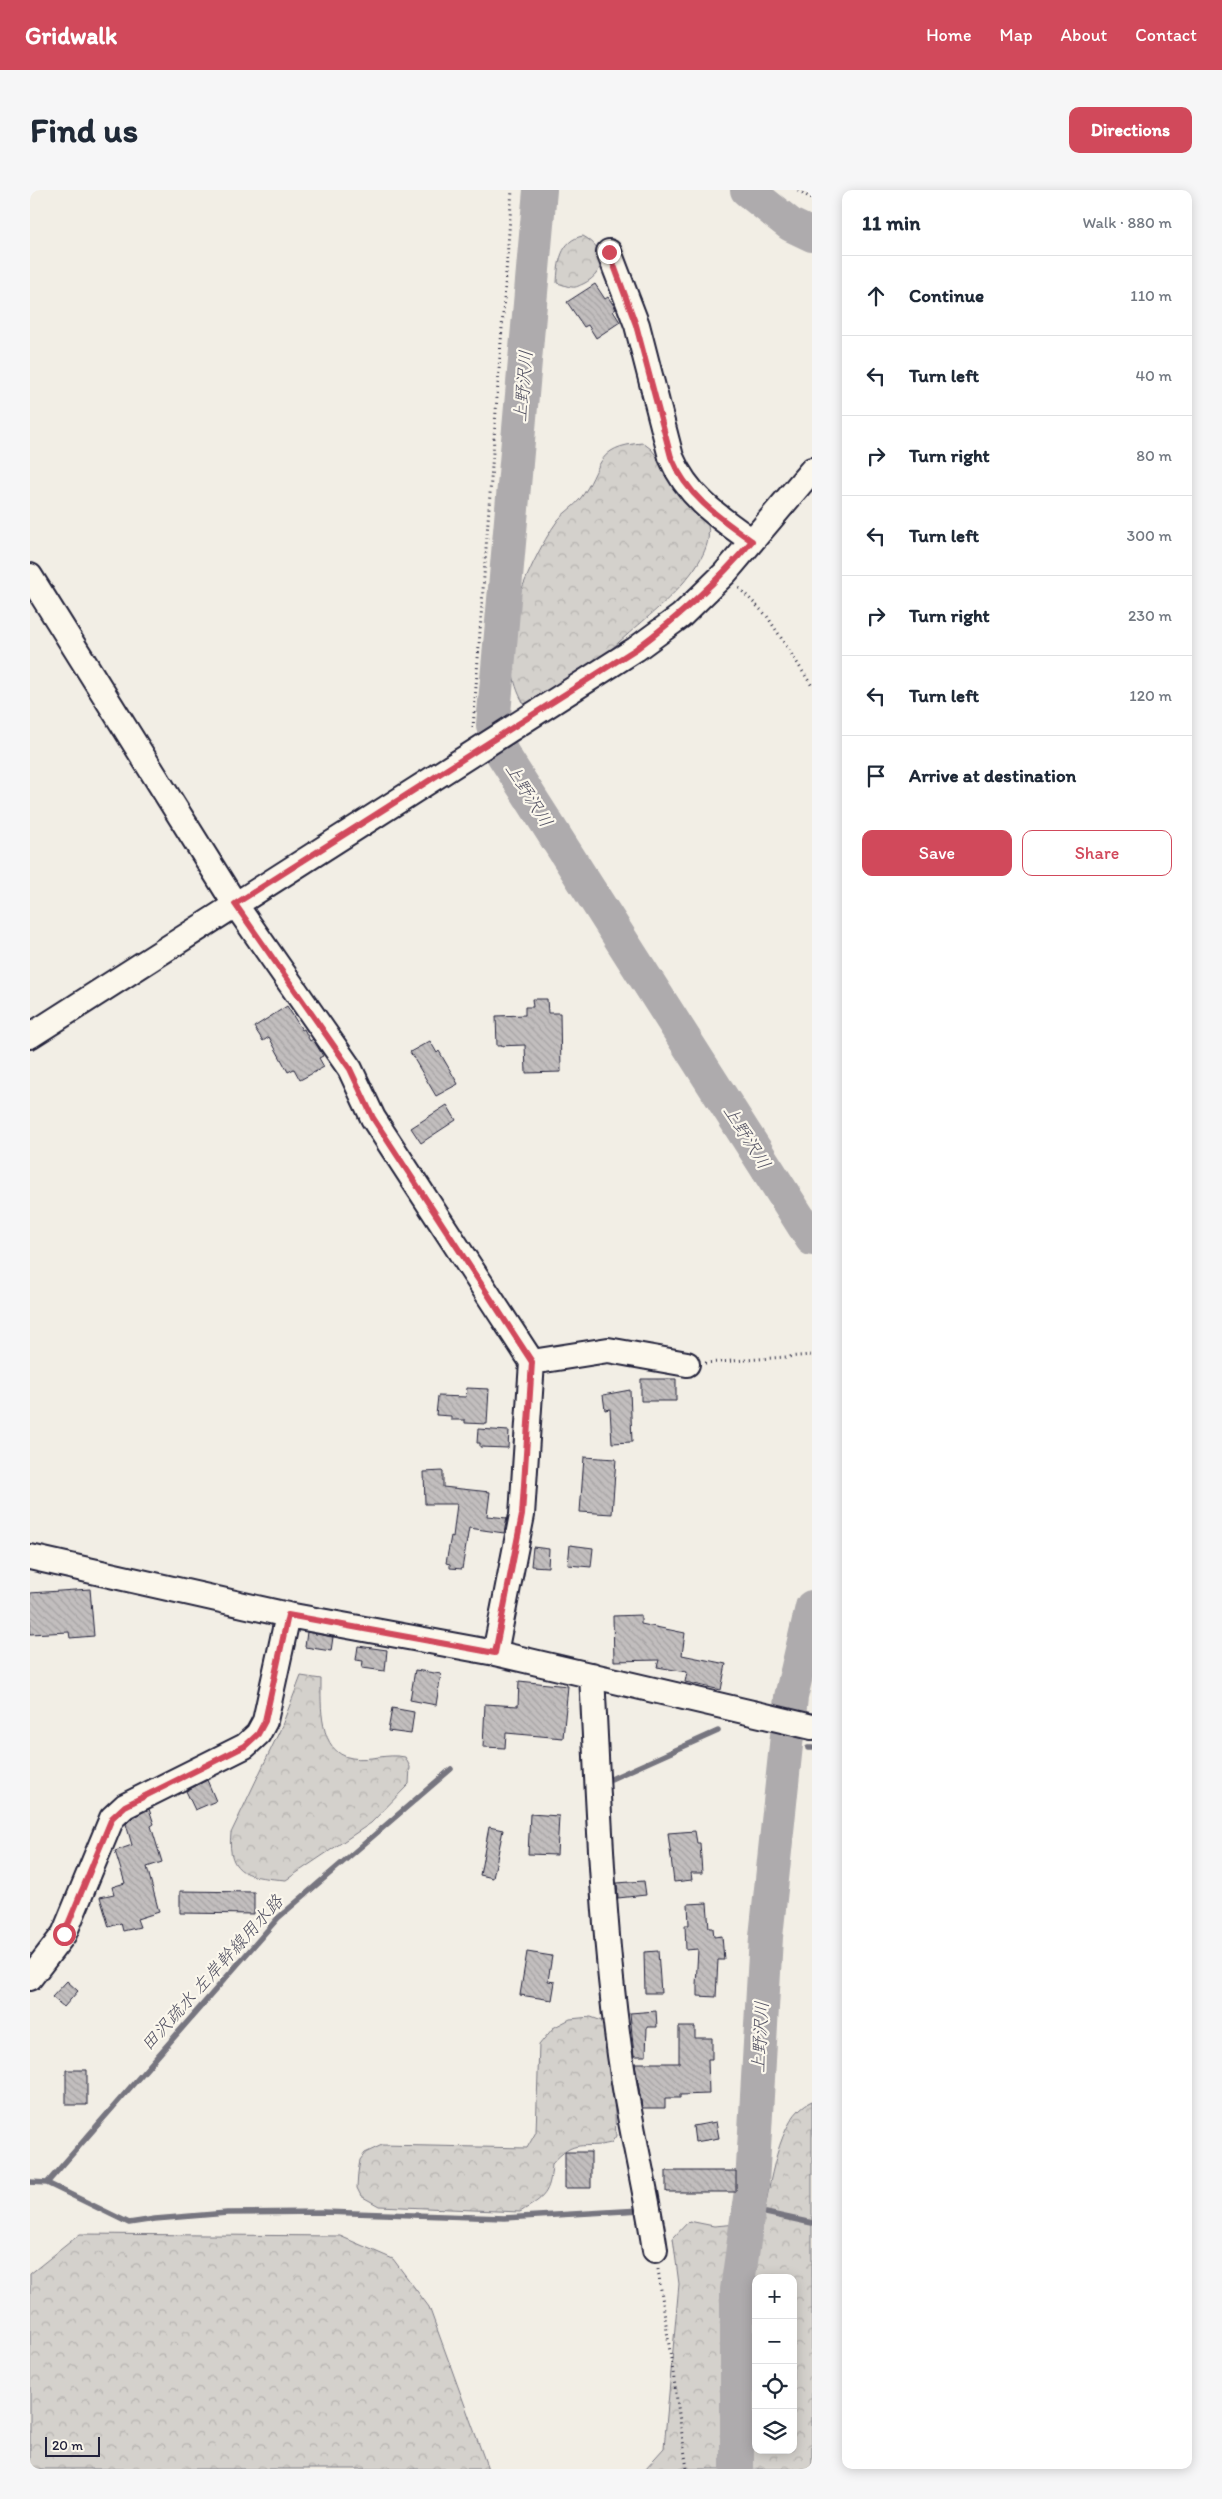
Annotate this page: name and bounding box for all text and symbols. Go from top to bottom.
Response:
text: Gridwalk [25,21,117,50]
text: Home [926,24,972,46]
text: Map [1000,24,1033,46]
text: About [1061,24,1107,46]
text: Contact [1135,24,1197,46]
button: Directions [1069,107,1192,153]
text: Find us [30,109,138,151]
text: 11 min [862,210,920,235]
text: Walk · 880 m [1082,213,1172,232]
route end [598,241,621,264]
icon: ahead [862,282,890,310]
text: Continue [909,284,984,307]
text: 110 m [1130,286,1172,305]
water label: 上野沢川 [509,349,537,423]
icon: left [862,362,890,390]
text: Turn left [909,364,979,387]
text: 40 m [1135,366,1172,385]
icon: right [862,442,890,470]
text: Turn right [909,444,990,467]
text: 80 m [1136,446,1172,465]
icon: left [862,522,890,550]
text: Turn left [909,524,979,547]
text: 300 m [1127,526,1172,545]
icon: right [862,602,890,630]
text: Turn right [909,604,990,627]
text: 230 m [1128,606,1172,625]
icon: left [862,682,890,710]
text: Turn left [909,684,979,707]
text: 120 m [1129,686,1172,705]
water label: 上野沢川 [501,759,557,831]
icon: arrive [862,762,890,790]
text: Arrive at destination [909,764,1076,787]
button: Save [862,830,1012,876]
button: Share [1022,830,1172,876]
water label: 上野沢川 [719,1101,775,1173]
water label: 田沢疏水 左岸幹線用水路 [136,1890,288,2055]
route start [53,1923,76,1946]
water label: 上野沢川 [747,2000,773,2074]
map controls [752,2274,797,2454]
button: + [752,2274,797,2319]
button: − [752,2319,797,2364]
button: locate [752,2364,797,2409]
button: layers [752,2409,797,2454]
scale bar [45,2434,100,2457]
text: 20 m [52,2437,83,2454]

